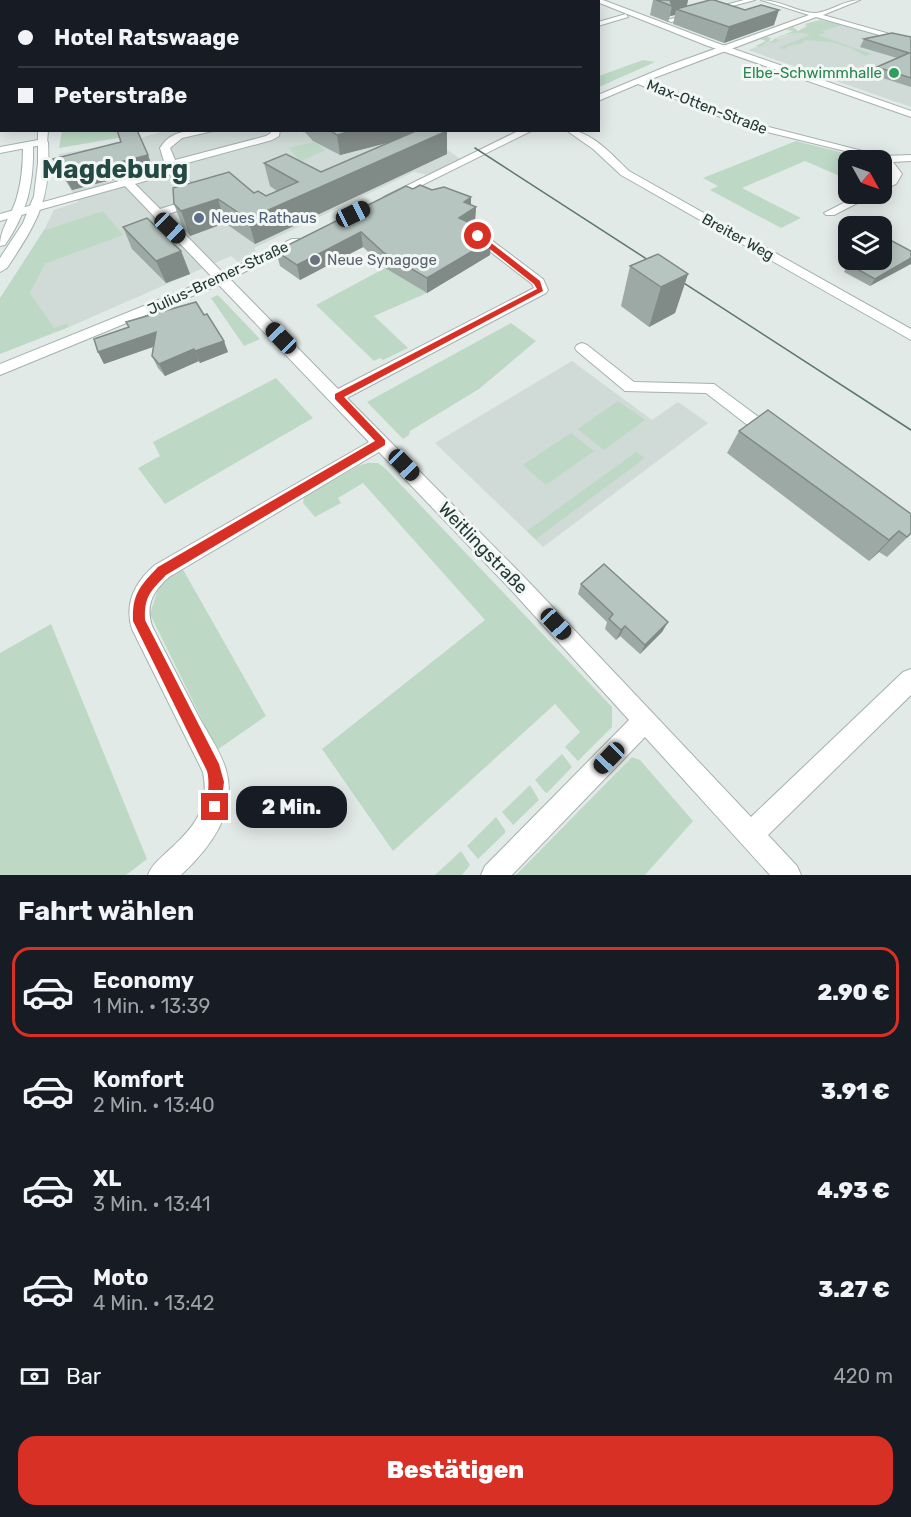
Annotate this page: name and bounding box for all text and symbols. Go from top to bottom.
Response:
text: Hotel Ratswaage [54,24,239,51]
place label: Elbe-Schwimmhalle [743,64,882,82]
marker: Elbe-Schwimmhalle [887,66,901,80]
street label: Max-Otten-Straße [644,76,770,138]
text: Peterstraße [54,82,187,109]
north arrow [838,150,892,204]
map controls [838,150,892,270]
district label: Magdeburg [42,154,188,185]
car [333,198,373,230]
car [151,209,189,247]
place label: Neues Rathaus [211,209,317,227]
street label: Breiter Weg [699,210,777,264]
marker: Neues Rathaus [192,211,206,225]
button: layers [838,216,892,270]
route start [464,222,491,249]
street label: Julius-Bremer-Straße [145,237,291,319]
place label: Neue Synagoge [327,251,437,269]
marker: Neue Synagoge [308,253,322,267]
car [262,319,300,357]
car [385,446,423,484]
street label: Weitlingstraße [434,497,532,599]
car [537,605,575,643]
car [590,739,628,777]
callout: 2 Min. [236,786,347,828]
route end [201,793,228,820]
text: 2 Min. [262,795,321,819]
text: Fahrt wählen [18,895,194,927]
icon: car [21,965,75,1019]
text: Economy [93,967,194,994]
text: 2.90 € [817,979,890,1006]
text: 1 Min. · 13:39 [93,994,210,1018]
icon: car [21,1064,75,1118]
text: Komfort [93,1066,184,1093]
text: 3.91 € [821,1078,890,1105]
text: 2 Min. · 13:40 [93,1093,215,1117]
icon: car [21,1163,75,1217]
text: XL [93,1165,121,1192]
text: 4.93 € [817,1177,890,1204]
text: 3 Min. · 13:41 [93,1192,210,1216]
icon: car [21,1262,75,1316]
text: Moto [93,1264,148,1291]
text: 3.27 € [818,1276,890,1303]
text: 4 Min. · 13:42 [93,1291,214,1315]
icon: cash [18,1360,51,1393]
text: Bar [66,1363,101,1390]
text: 420 m [833,1364,893,1388]
button: Bestätigen [18,1436,893,1505]

